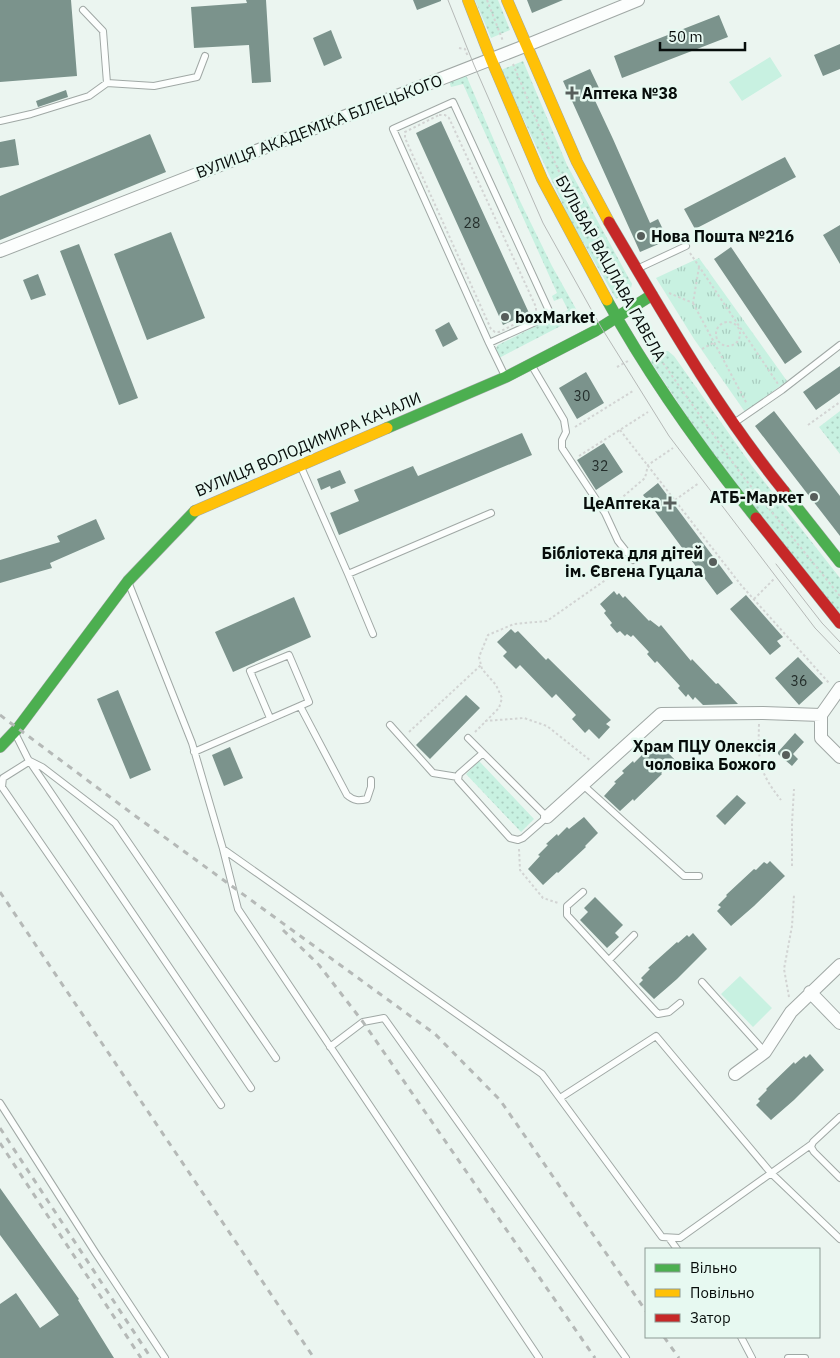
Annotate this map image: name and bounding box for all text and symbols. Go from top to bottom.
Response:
scale bar [660,20,745,52]
text: 50 m [668,27,703,46]
street label: ВУЛИЦЯ АКАДЕМІКА БІЛЕЦЬКОГО [193,70,445,182]
place label: Аптека №38 [582,83,678,103]
marker: Аптека №38 [566,87,578,99]
street label: БУЛЬВАР ВАЦЛАВА ГАВЕЛА [552,172,670,364]
house number: 28 [464,214,480,232]
place label: Нова Пошта №216 [651,226,794,246]
marker: Нова Пошта №216 [635,230,647,242]
place label: boxMarket [515,307,595,327]
marker: boxMarket [499,311,511,323]
street label: ВУЛИЦЯ ВОЛОДИМИРА КАЧАЛИ [192,387,424,501]
house number: 30 [574,387,590,405]
house number: 32 [592,457,608,475]
place label: АТБ-Маркет [710,487,804,507]
marker: АТБ-Маркет [808,491,820,503]
place label: ЦеАптека [583,493,660,513]
marker: ЦеАптека [664,497,676,509]
place label: Бібліотека для дітей ім. Євгена Гуцала [541,543,703,581]
marker: Бібліотека для дітей ім. Євгена Гуцала [707,556,719,568]
house number: 36 [791,672,807,690]
place label: Храм ПЦУ Олексія чоловіка Божого [633,736,776,774]
marker: Храм ПЦУ Олексія чоловіка Божого [780,749,792,761]
legend [645,1248,820,1338]
text: Вільно [690,1258,737,1277]
text: Повільно [690,1283,754,1302]
text: Затор [690,1308,731,1327]

